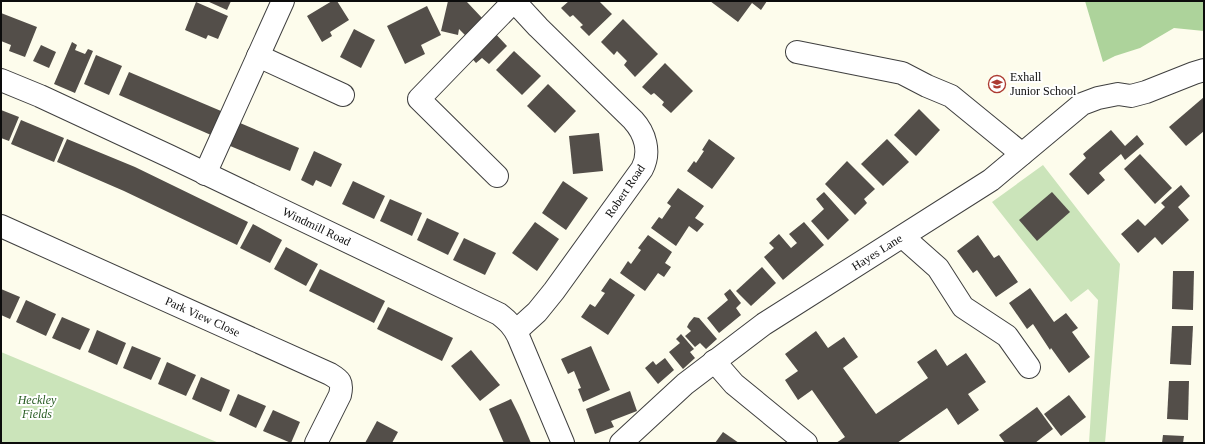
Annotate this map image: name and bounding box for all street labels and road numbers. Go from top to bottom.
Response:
street label: Robert Road [602,162,648,220]
street label: Windmill Road [280,204,353,249]
street label: Hayes Lane [849,231,905,274]
street label: Park View Close [163,294,242,340]

